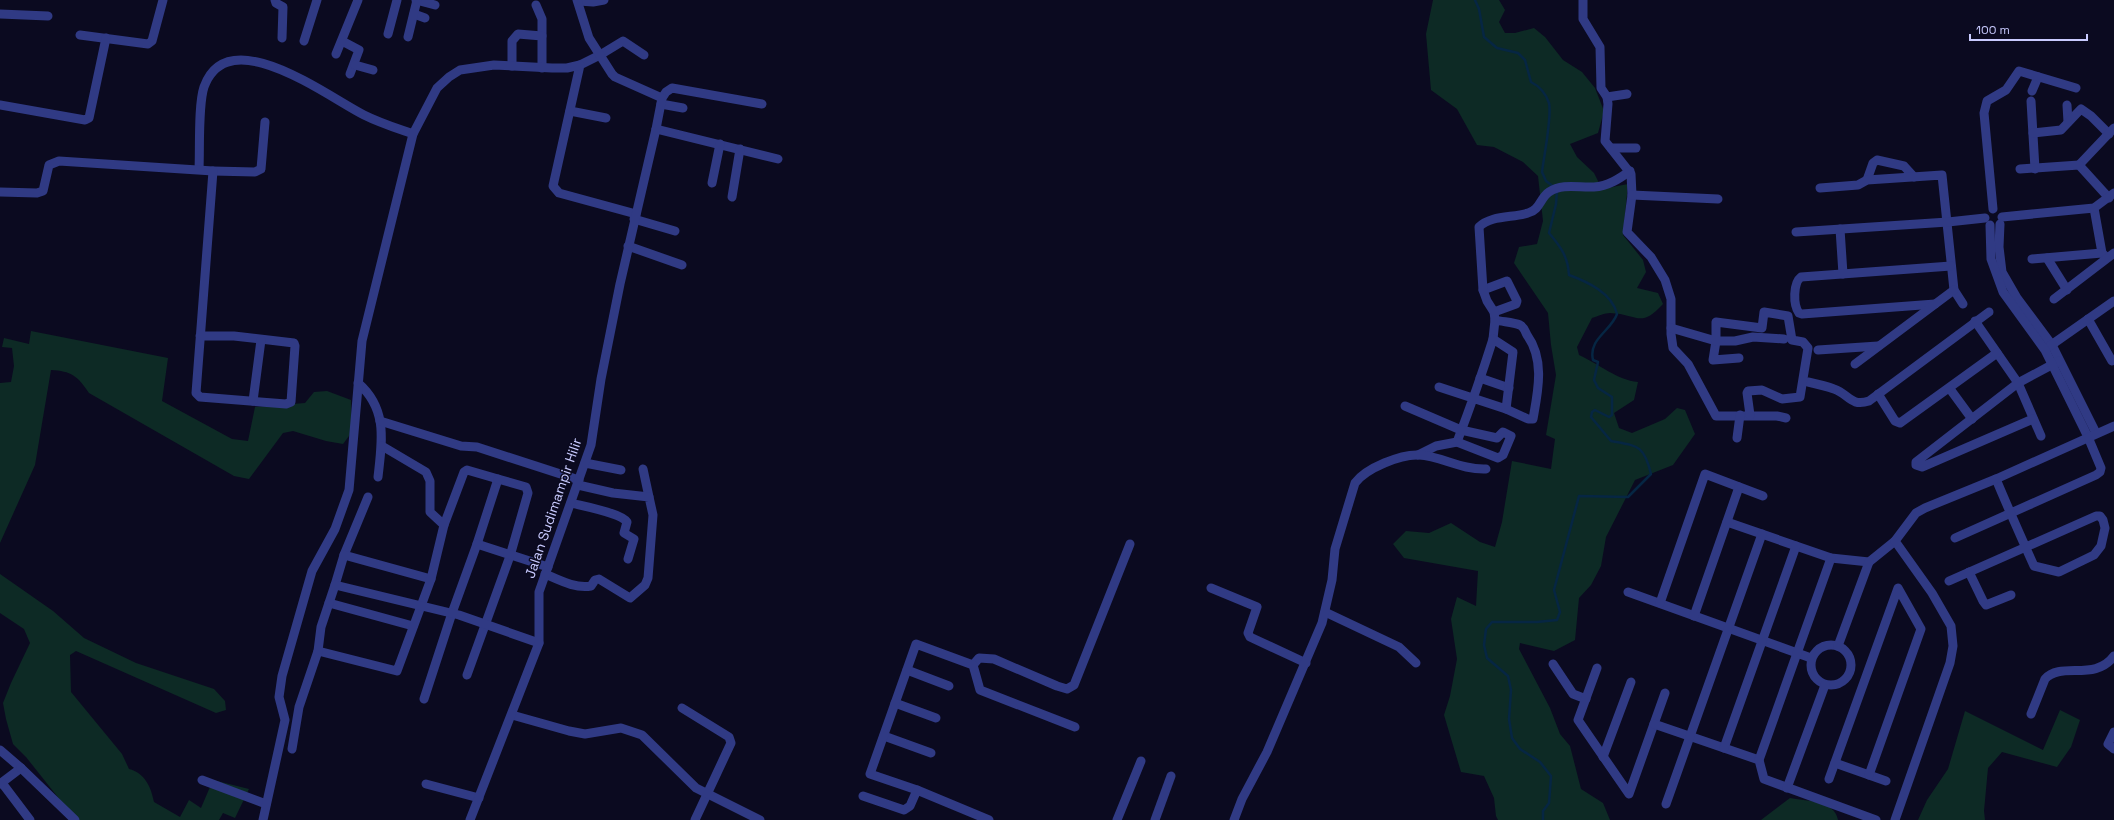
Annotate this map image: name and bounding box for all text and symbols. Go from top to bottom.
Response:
scale bar [1970,16,2087,42]
text: 100 m [1976,22,2010,38]
street label: Jalan Sudimampir Hilir [520,435,586,581]

